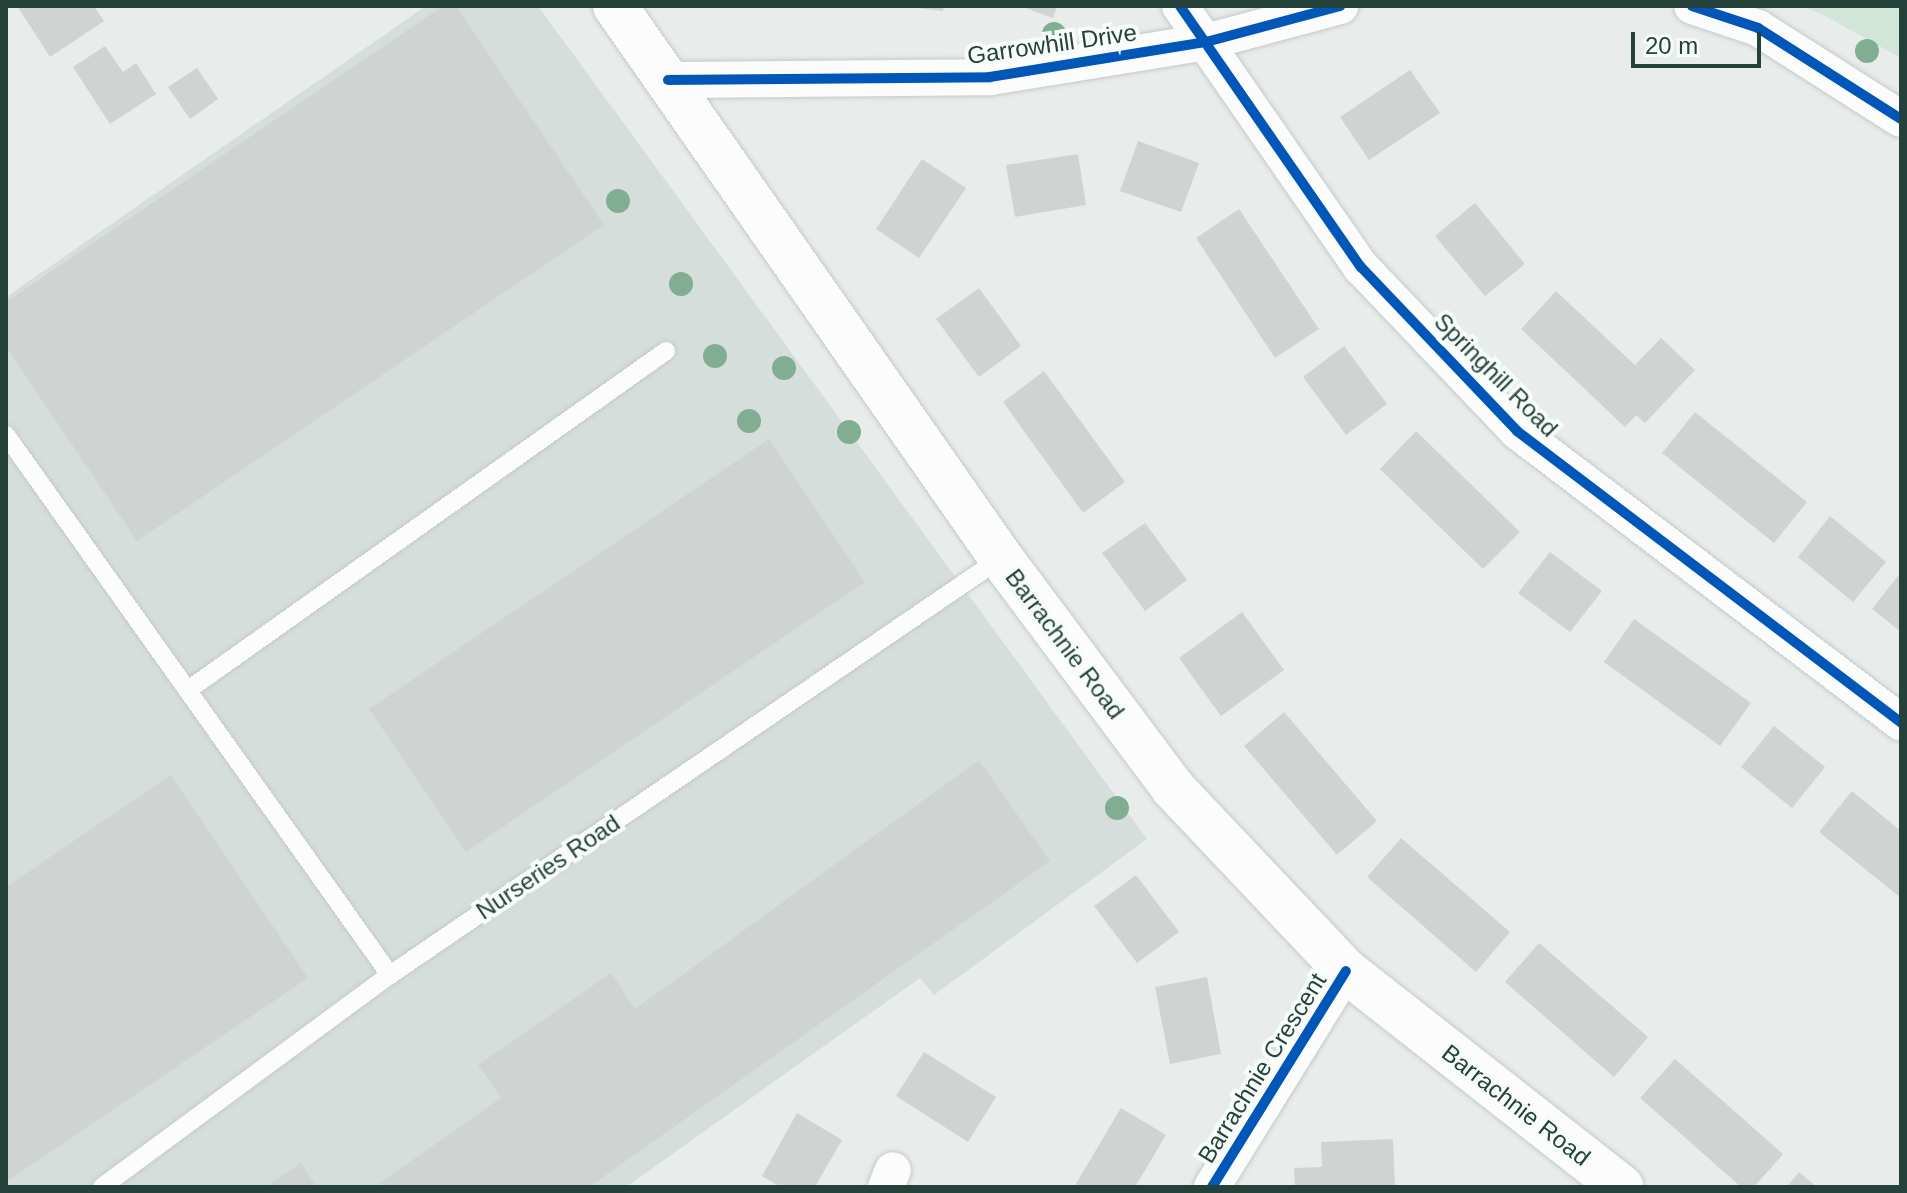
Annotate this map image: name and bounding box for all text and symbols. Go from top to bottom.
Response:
scale bar [1635,16,1765,66]
street label: Garrowhill Drive [965,18,1139,70]
text: 20 m [1645,32,1698,59]
street label: Springhill Road [1428,307,1564,443]
street label: Barrachnie Road [999,563,1131,725]
street label: Nurseries Road [471,808,625,926]
street label: Barrachnie Crescent [1192,968,1332,1168]
street label: Barrachnie Road [1436,1038,1596,1172]

